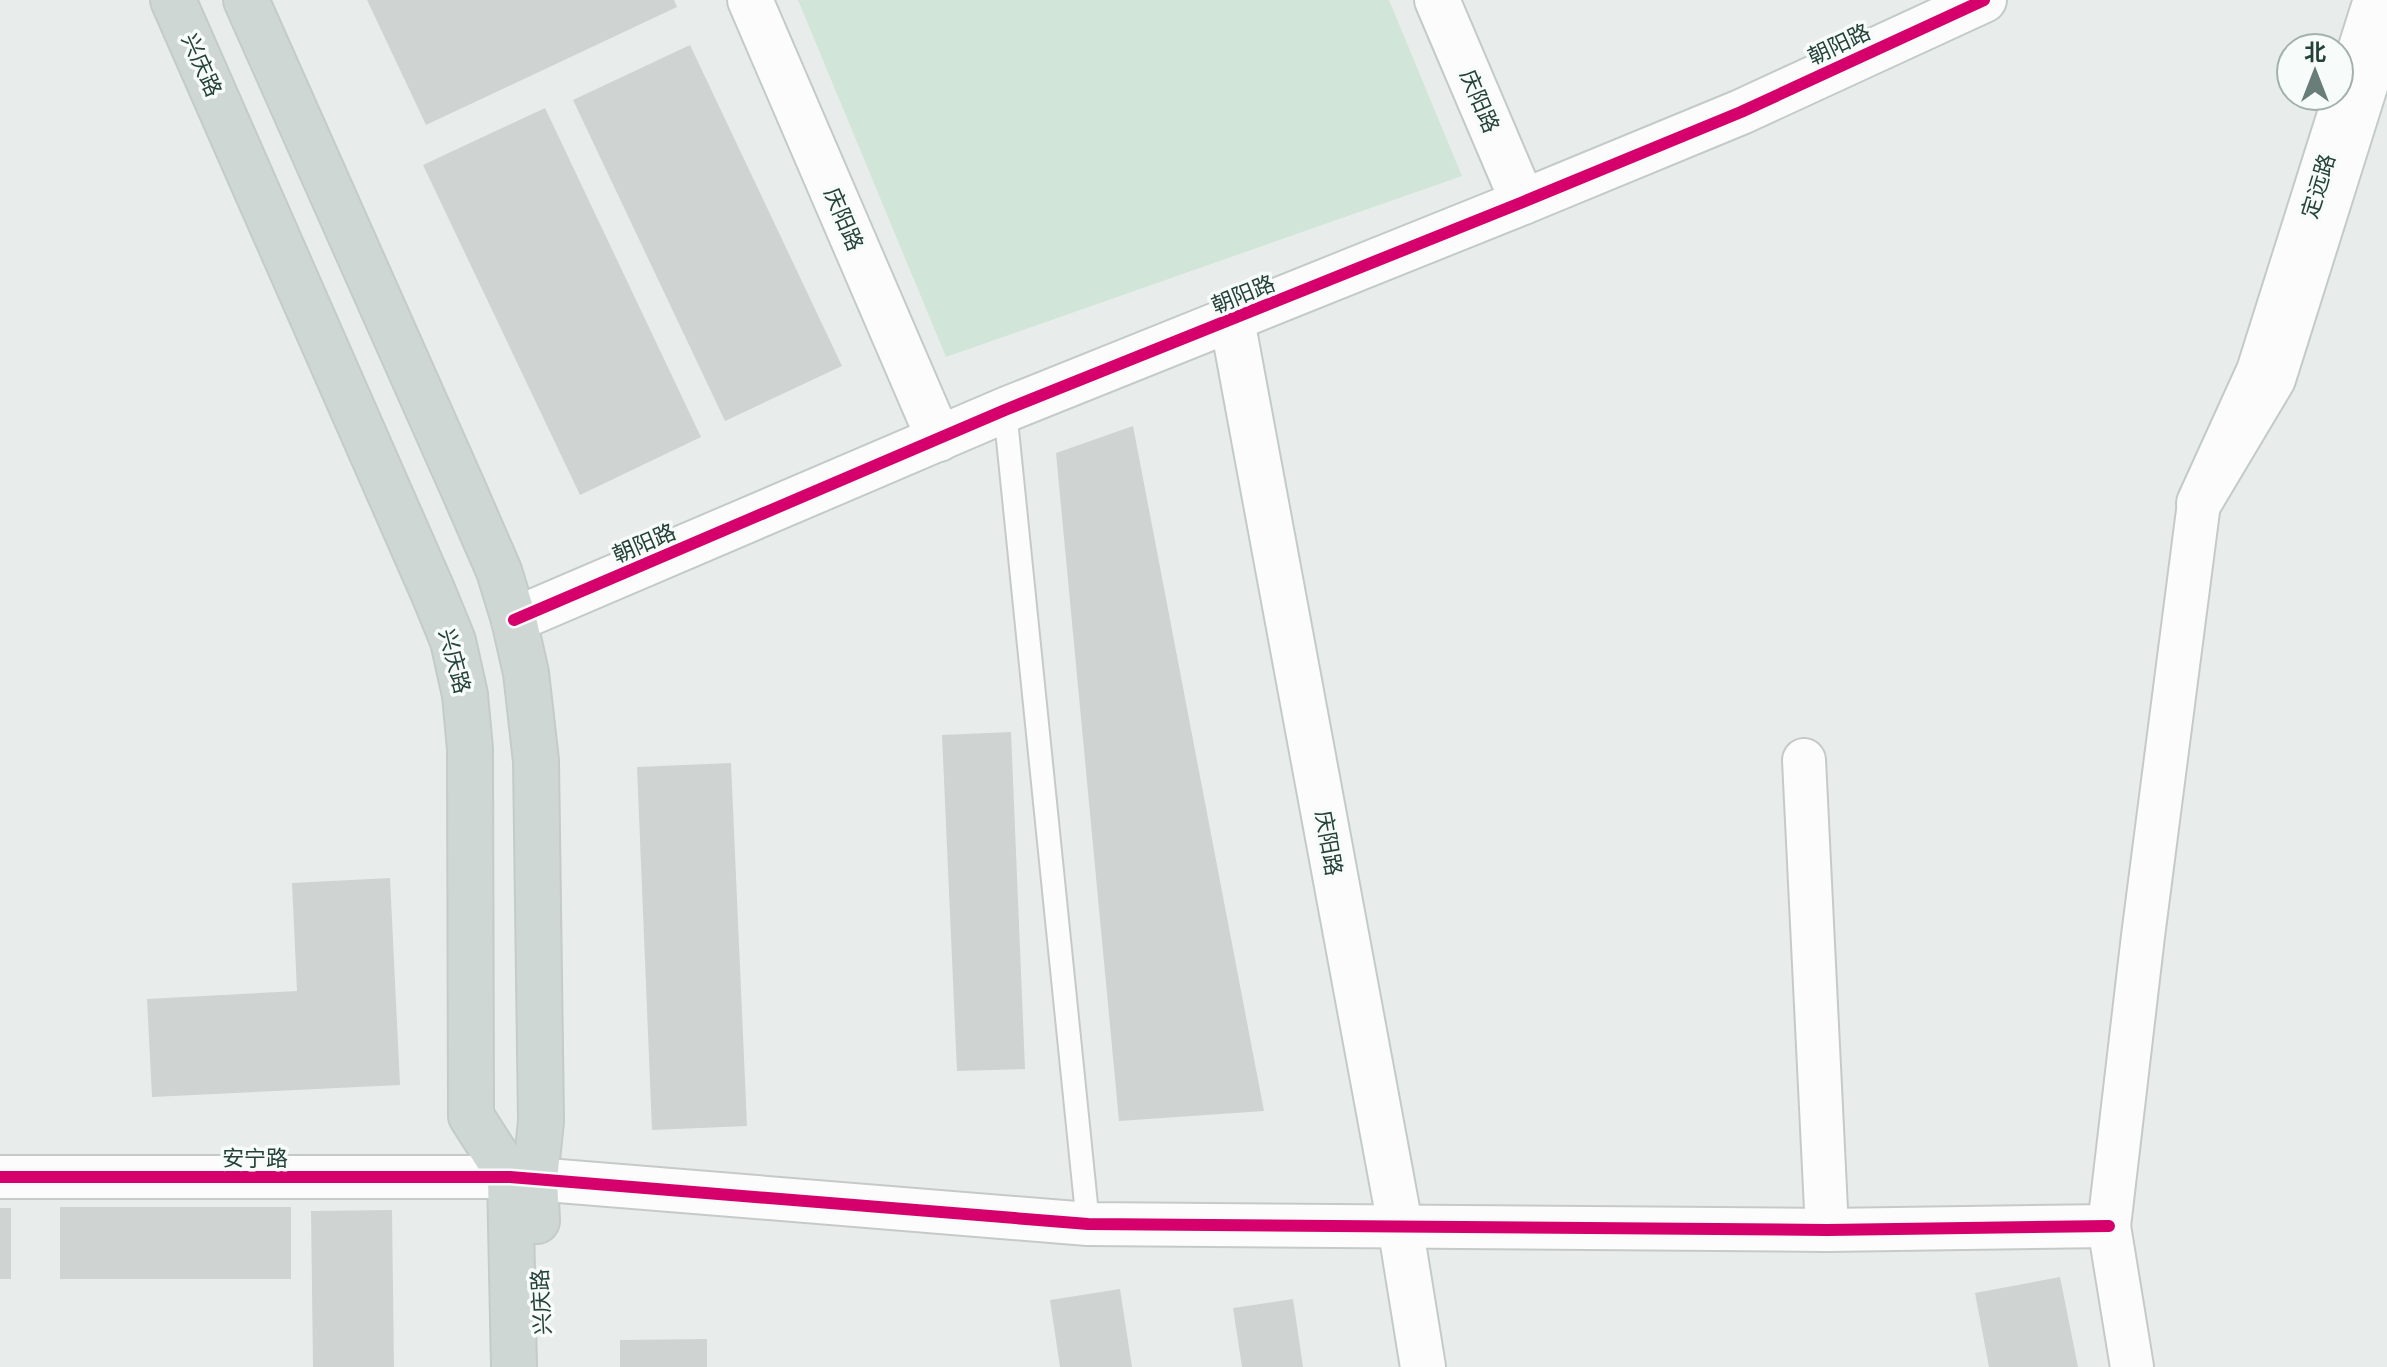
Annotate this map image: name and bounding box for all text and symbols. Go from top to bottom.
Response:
street label: 朝阳路 [1803,17,1875,72]
street label: 兴庆路 [175,29,228,101]
north arrow [2275,32,2355,112]
text: 北 [2304,38,2326,67]
street label: 庆阳路 [1453,65,1506,137]
street label: 定远路 [2295,150,2342,222]
street label: 庆阳路 [817,183,870,255]
street label: 朝阳路 [1207,269,1279,320]
street label: 朝阳路 [608,517,680,570]
street label: 兴庆路 [432,625,477,697]
street label: 庆阳路 [1308,808,1349,878]
street label: 安宁路 [222,1144,288,1173]
street label: 兴庆路 [525,1268,558,1336]

